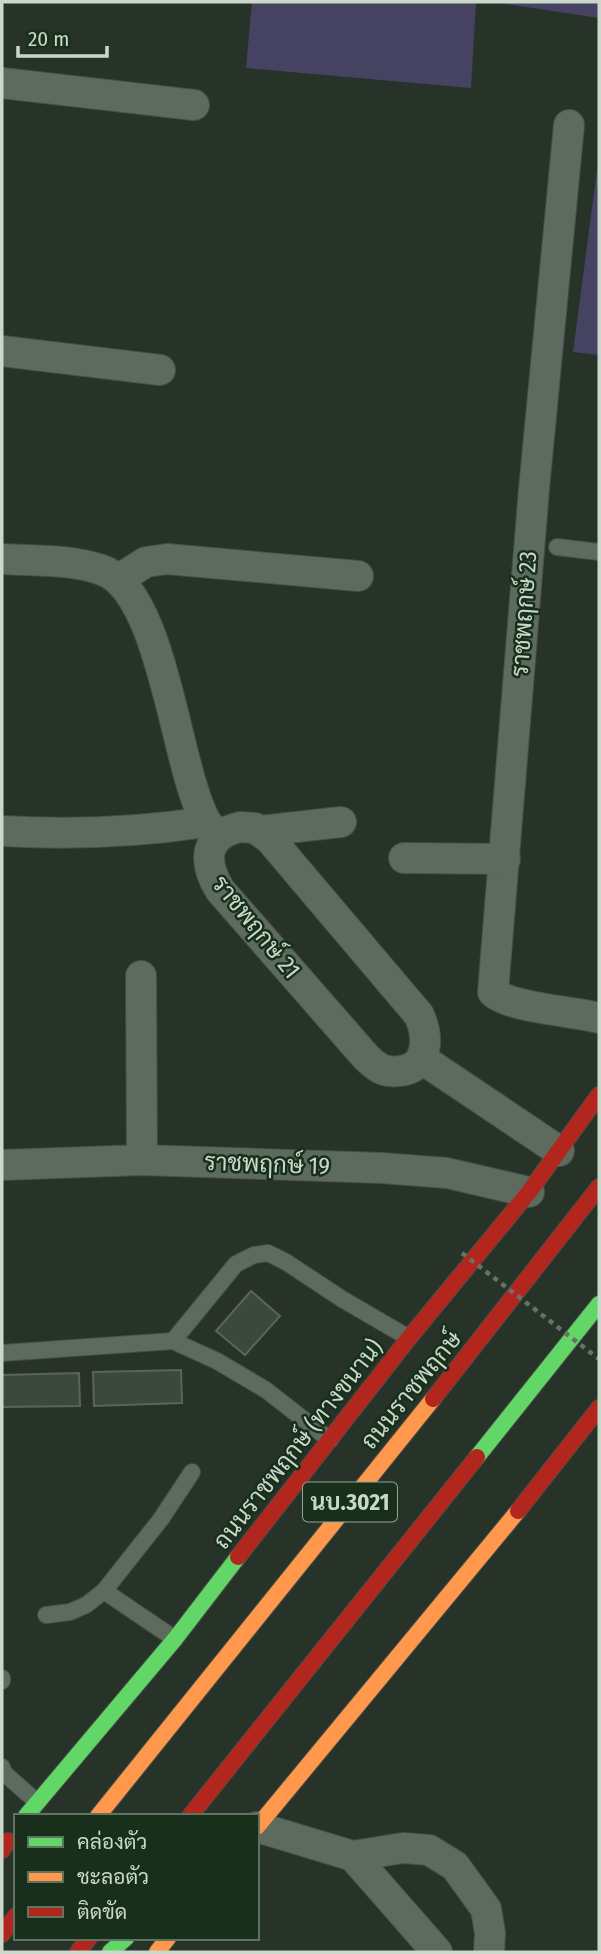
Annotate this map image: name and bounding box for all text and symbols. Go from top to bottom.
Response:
scale bar [18,14,107,58]
text: 20 m [28,26,69,52]
street label: ราชพฤกษ์ 23 [504,550,542,678]
street label: ราชพฤกษ์ 21 [206,869,308,984]
street label: ราชพฤกษ์ 19 [204,1146,330,1180]
street label: ถนนราชพฤกษ์ [353,1324,468,1455]
street label: ถนนราชพฤกษ์ (ทางขนาน) [206,1332,389,1554]
road number: นบ.3021 [303,1483,397,1522]
legend [14,1814,259,1940]
text: คล่องตัว [77,1829,147,1855]
text: ชะลอตัว [77,1864,149,1890]
text: ติดขัด [77,1899,127,1925]

